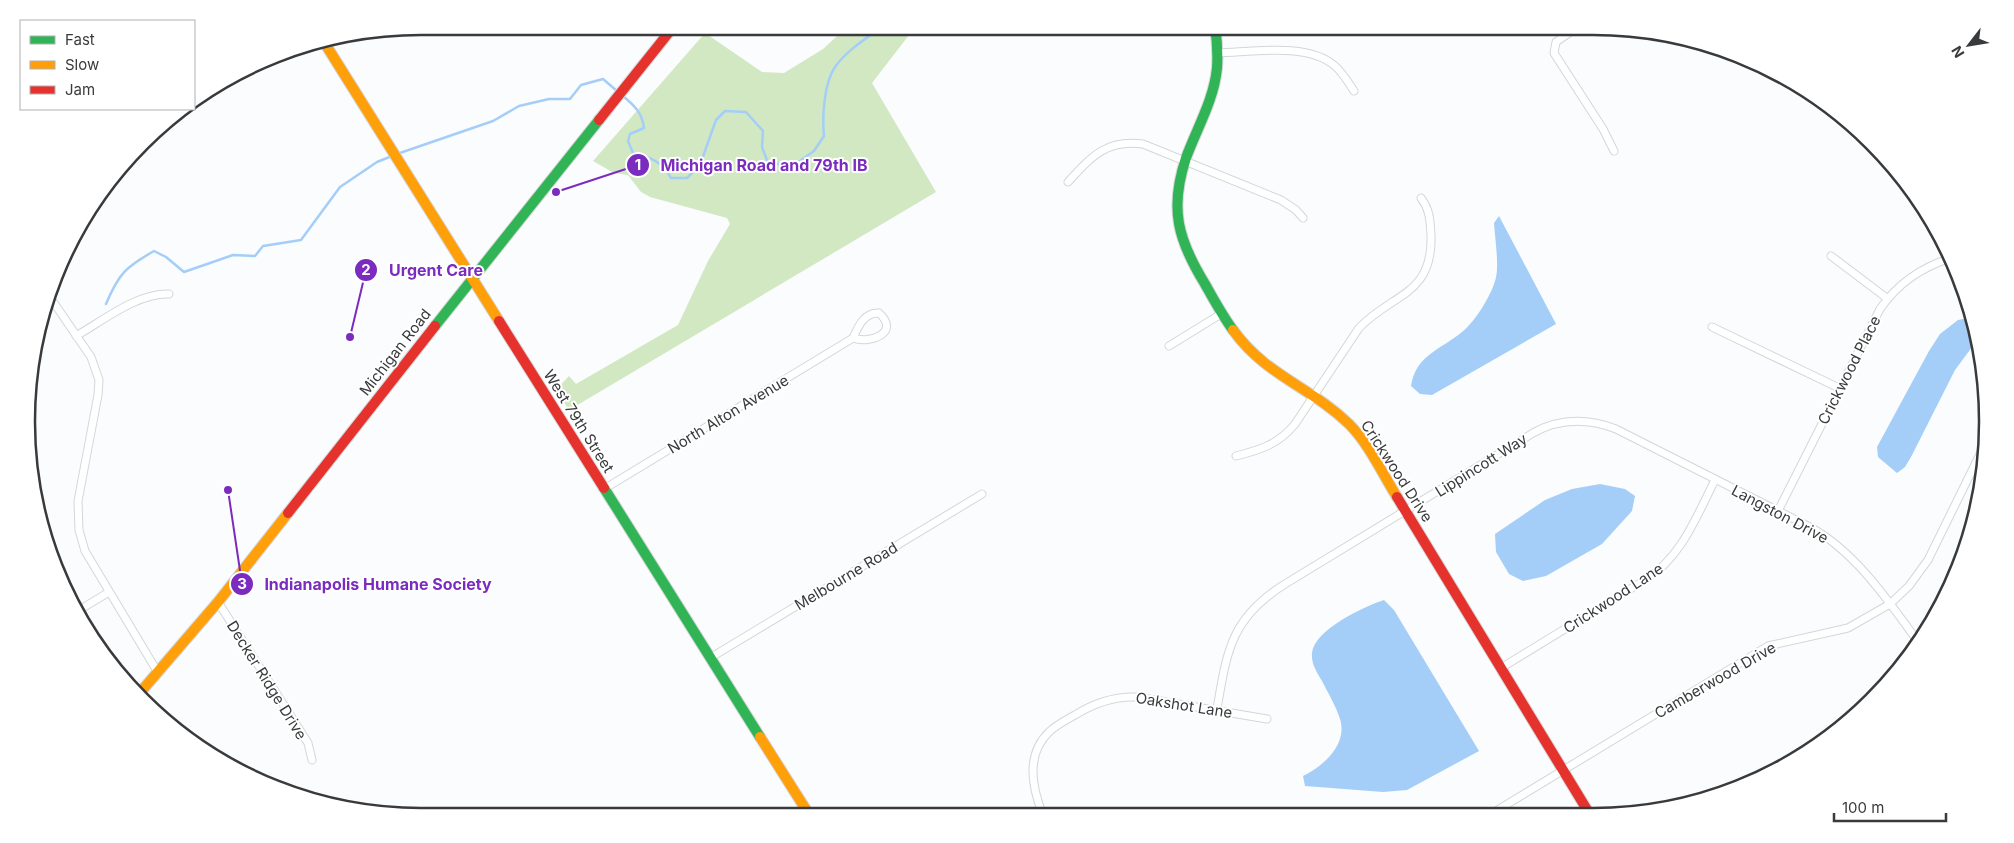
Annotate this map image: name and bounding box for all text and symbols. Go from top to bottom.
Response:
legend [20,20,195,110]
north arrow [1944,20,1994,70]
text: Fast [65,30,95,49]
text: N [1947,43,1967,61]
text: Slow [65,55,99,74]
text: Jam [65,80,95,99]
callout: Michigan Road and 79th IB [625,149,878,180]
text: 1 [635,155,641,174]
text: Michigan Road and 79th IB [660,155,868,175]
callout: Urgent Care [354,255,493,286]
text: 2 [361,260,371,279]
text: Urgent Care [389,260,483,280]
street label: Michigan Road [355,305,435,399]
street label: Crickwood Place [1813,312,1885,428]
street label: West 79th Street [540,366,618,476]
street label: North Alton Avenue [664,370,792,458]
street label: Crickwood Drive [1357,416,1437,526]
street label: Lippincott Way [1431,429,1531,501]
street label: Langston Drive [1728,481,1832,547]
street label: Melbourne Road [791,538,901,614]
street label: Crickwood Lane [1560,559,1666,637]
callout: Indianapolis Humane Society [230,569,502,600]
text: 3 [237,574,247,593]
text: Indianapolis Humane Society [264,574,492,594]
street label: Decker Ridge Drive [223,617,311,743]
street label: Camberwood Drive [1651,638,1779,722]
street label: Oakshot Lane [1134,688,1234,722]
scale bar [1834,790,1946,822]
text: 100 m [1842,798,1884,817]

